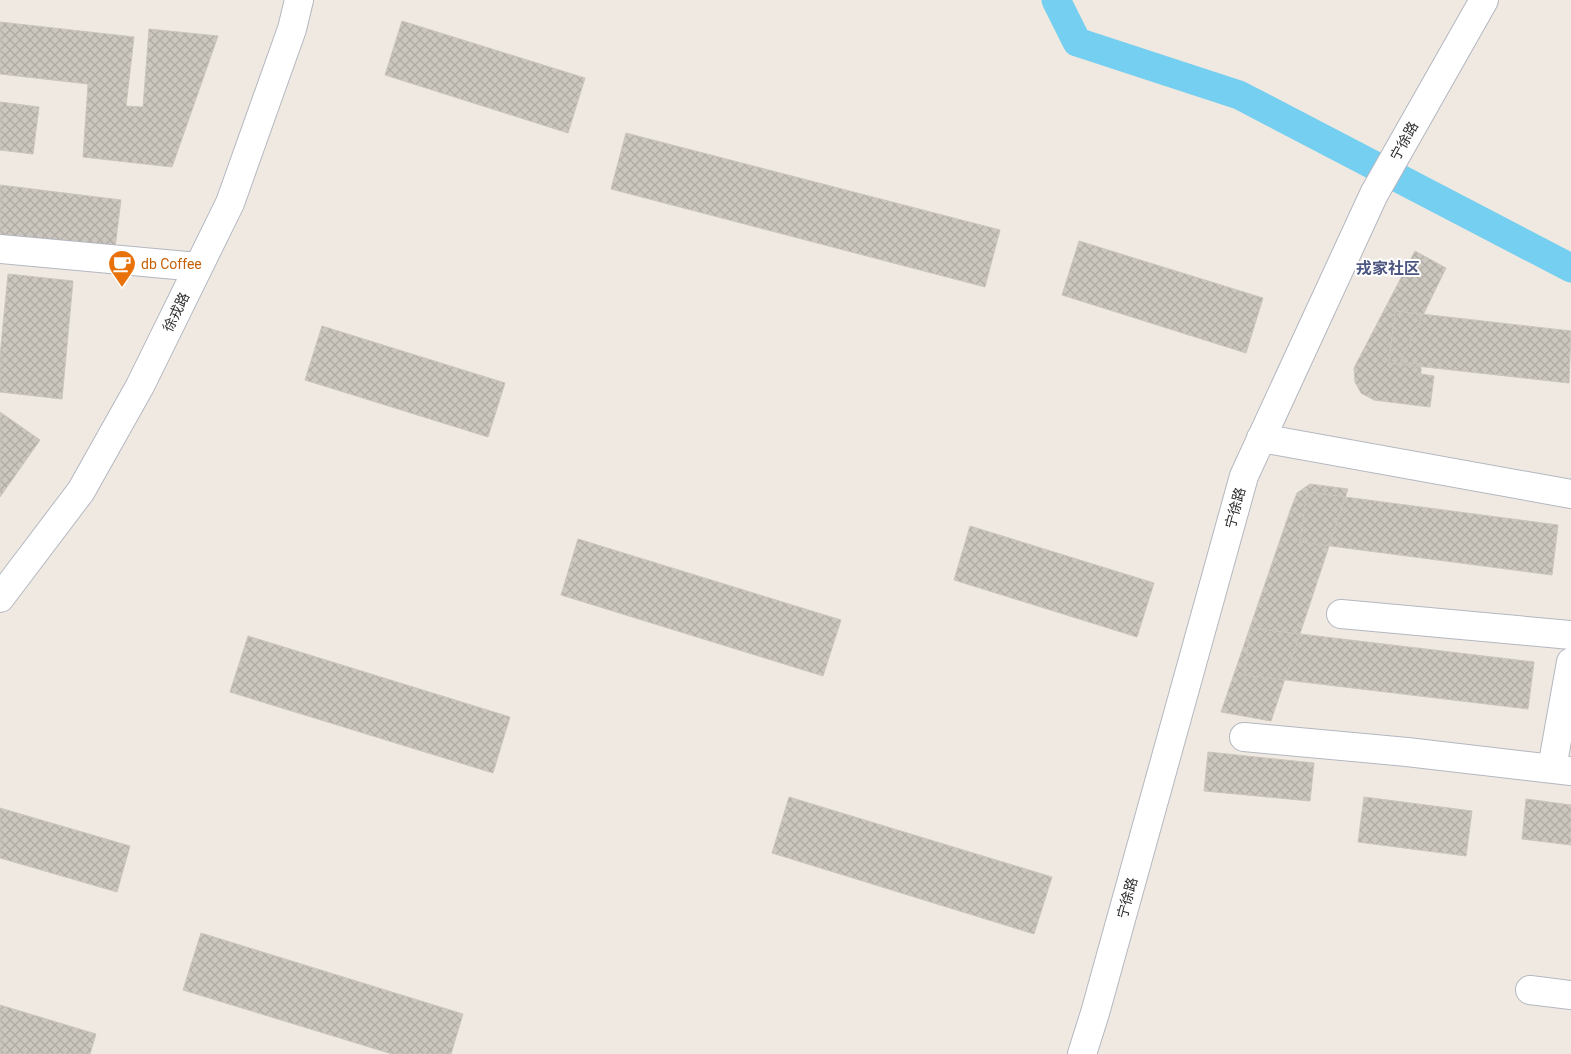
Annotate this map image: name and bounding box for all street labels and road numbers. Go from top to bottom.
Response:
street label: 宁徐路 [1387,119,1421,163]
street label: 徐戎路 [160,290,192,334]
street label: 宁徐路 [1222,486,1248,530]
street label: 宁徐路 [1114,876,1140,920]

